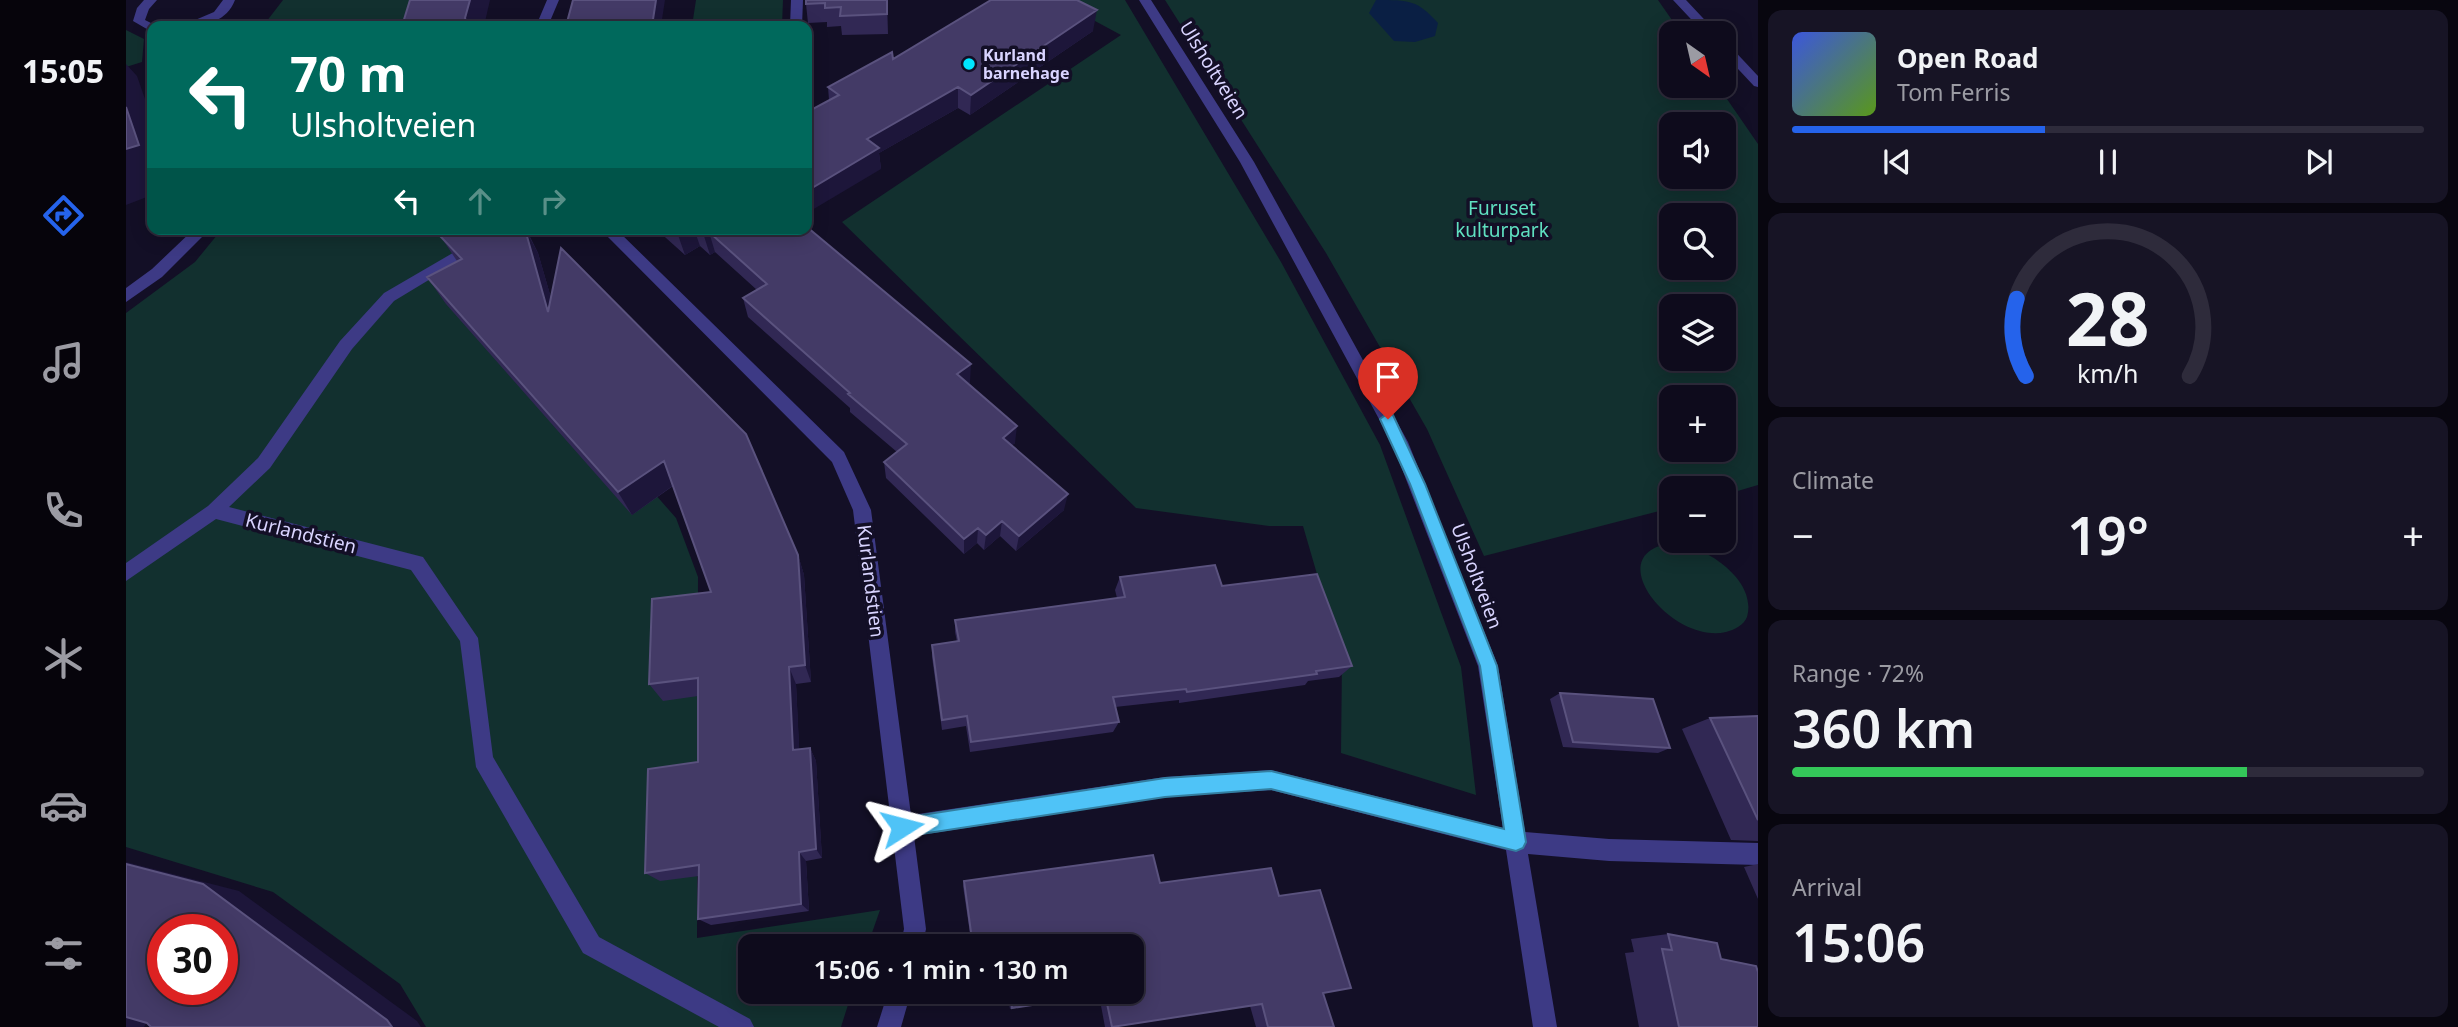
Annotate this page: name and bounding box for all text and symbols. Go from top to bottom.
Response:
street label: Ulsholtveien [1174,16,1254,124]
north arrow [1659,21,1736,98]
map controls [1659,21,1736,553]
text: 70 m [290,40,407,106]
text: Open Road [1897,40,2039,76]
place label: Kurland barnehage [983,44,1069,84]
text: 15:05 [22,49,104,92]
icon: left [175,49,266,140]
marker: Kurland barnehage [961,56,977,72]
text: Tom Ferris [1897,76,2010,108]
text: Ulsholtveien [290,103,476,146]
button: sound [1659,112,1736,189]
icon: previous [1878,143,1916,181]
icon: pause [2089,143,2127,181]
icon: next [2300,143,2338,181]
icon: left [388,182,426,220]
icon: ahead [461,182,499,220]
icon: right [534,182,572,220]
icon: directions [39,191,88,240]
park label: Furuset kulturpark [1455,195,1549,243]
button: search [1659,203,1736,280]
text: 28 [2066,269,2150,368]
button: layers [1659,294,1736,371]
icon: music [39,338,88,387]
pin [1358,347,1418,419]
text: km/h [2077,356,2139,390]
icon: arrive [1369,358,1407,396]
button: + [1659,385,1736,462]
text: Climate [1792,464,1874,496]
button: − [1659,476,1736,553]
icon: phone [39,486,88,535]
text: 19° [2067,499,2149,570]
street label: Kurlandstien [243,507,359,559]
text: − [1792,509,1814,561]
text: + [2402,509,2424,561]
street label: Ulsholtveien [1445,520,1509,632]
street label: Kurlandstien [851,523,891,639]
icon: climate [39,634,88,683]
text: Range · 72% [1792,657,1924,689]
text: 360 km [1792,692,1975,763]
icon: car [39,781,88,830]
position arrow [865,790,939,864]
text: Arrival [1792,871,1862,903]
text: 15:06 [1792,906,1925,977]
speed limit sign: 30 [147,914,238,1005]
icon: filters [39,929,88,978]
text: 15:06 · 1 min · 130 m [814,951,1068,987]

